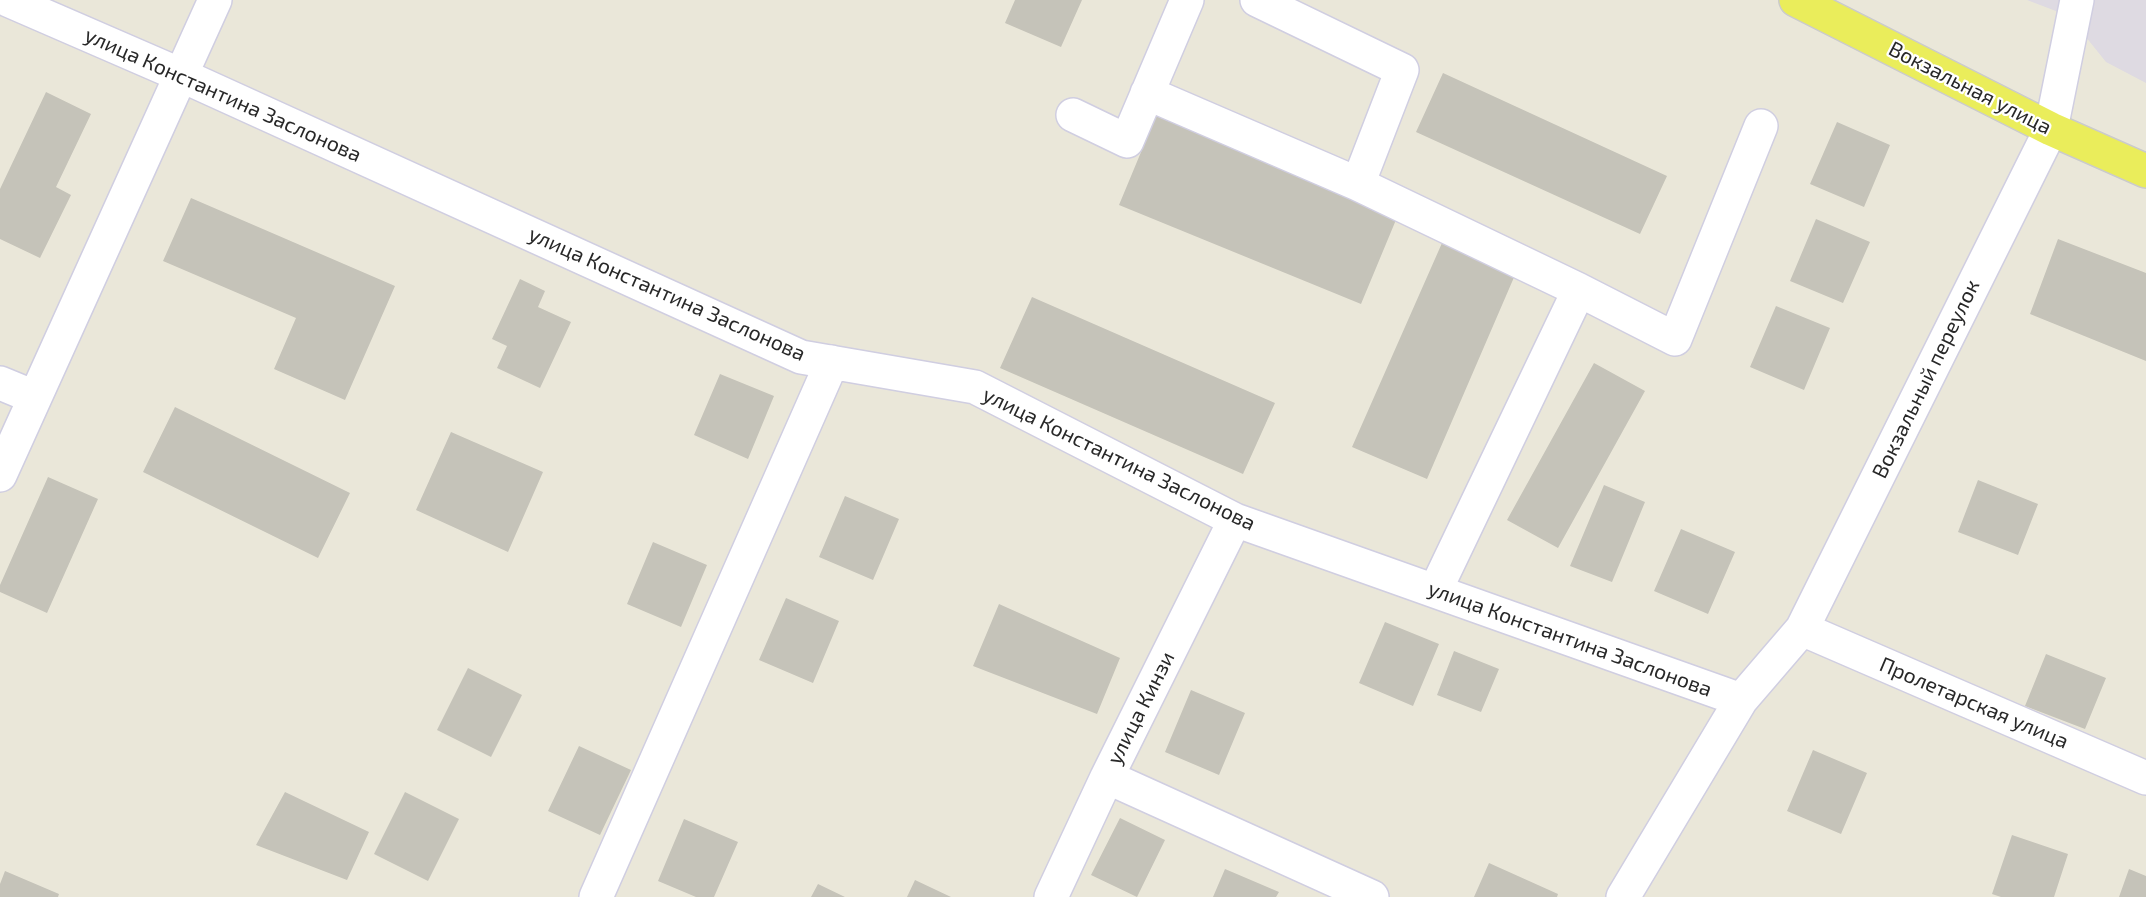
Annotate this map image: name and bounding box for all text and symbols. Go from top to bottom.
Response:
street label: улица Константина Заслонова [81,22,365,168]
street label: Вокзальная улица [1884,36,2056,140]
street label: улица Константина Заслонова [525,221,809,367]
street label: Вокзальный переулок [1867,276,1985,482]
street label: улица Константина Заслонова [979,382,1259,536]
street label: улица Константина Заслонова [1425,576,1715,702]
street label: улица Кинзи [1102,647,1180,769]
street label: Пролетарская улица [1876,652,2072,754]

